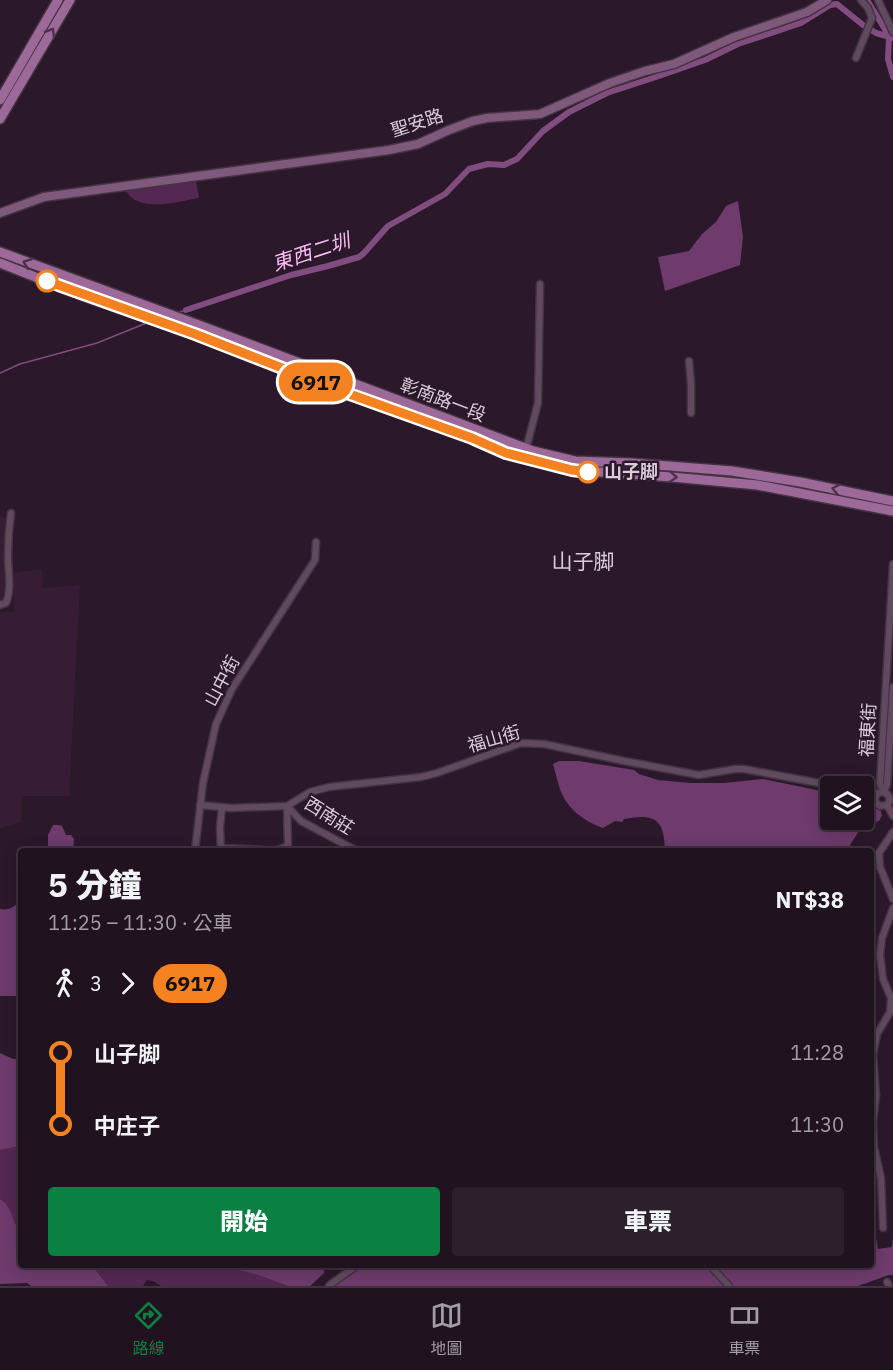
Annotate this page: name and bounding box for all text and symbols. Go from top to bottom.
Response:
one-way arrow [43,28,55,38]
street label: 聖安路 [388,103,446,142]
water label: 東西二圳 [269,225,356,277]
one-way arrow [22,257,32,270]
unlabelled marker [36,270,58,292]
line badge: 6917 [274,362,358,401]
text: 6917 [291,368,341,396]
street label: 彰南路一段 [397,373,489,426]
place label: 山子脚 [604,460,658,483]
marker: 山子脚 [577,461,599,483]
one-way arrow [668,471,677,484]
one-way arrow [831,484,841,497]
district label: 山子脚 [552,547,615,575]
street label: 山中街 [199,652,244,710]
street label: 福東街 [855,702,880,758]
street label: 福山街 [465,720,523,757]
map controls [820,776,874,830]
button: layers [820,776,874,830]
street label: 西南莊 [300,792,358,840]
text: 5 分鐘 [48,863,142,906]
text: NT$38 [776,885,844,914]
text: 11:25 – 11:30 · 公車 [48,909,233,936]
icon: walk [48,967,81,1000]
icon: forward [111,967,144,1000]
text: 6917 [165,969,215,997]
text: 3 [90,970,102,997]
text: 山子脚 [94,1039,160,1068]
text: 11:28 [790,1039,844,1066]
text: 中庄子 [94,1111,160,1140]
text: 11:30 [790,1111,844,1138]
button: 開始 [48,1187,440,1256]
button: 車票 [452,1187,844,1256]
tab: 路線 [132,1299,165,1359]
tab: 地圖 [430,1299,463,1359]
tab: 車票 [728,1299,761,1359]

